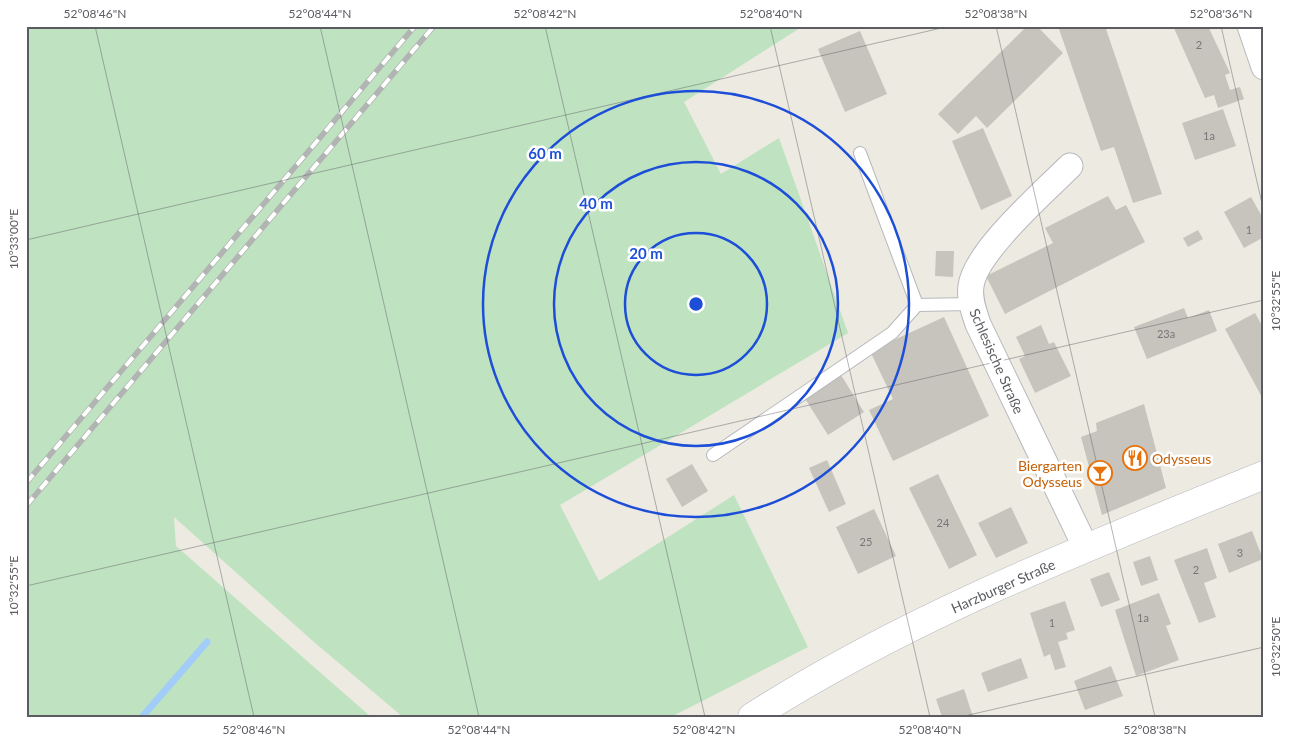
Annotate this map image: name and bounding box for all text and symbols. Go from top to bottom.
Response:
text: 52°08'46"N [64,6,126,21]
text: 52°08'44"N [289,6,351,21]
text: 52°08'42"N [514,6,576,21]
text: 52°08'40"N [740,6,802,21]
text: 52°08'38"N [965,6,1027,21]
text: 52°08'36"N [1190,6,1252,21]
house number: 2 [1196,38,1202,51]
house number: 1a [1203,129,1215,142]
text: 60 m [528,144,562,162]
text: 40 m [579,194,613,212]
text: 10°33'00"E [6,209,21,269]
house number: 1 [1246,223,1252,236]
text: 20 m [629,244,663,262]
text: 10°32'55"E [1268,271,1283,331]
centre of rings [687,295,705,313]
street label: Schlesische Straße [966,306,1028,416]
house number: 23a [1157,327,1175,340]
restaurant icon: Odysseus [1122,445,1148,471]
place label: Odysseus [1152,450,1211,467]
place label: Biergarten Odysseus [1018,457,1082,490]
bar icon: Biergarten Odysseus [1087,460,1113,486]
house number: 24 [937,516,950,529]
house number: 25 [860,535,872,548]
house number: 3 [1237,546,1243,559]
street label: Harzburger Straße [948,555,1058,617]
text: 10°32'55"E [6,556,21,616]
house number: 2 [1193,563,1199,576]
house number: 1a [1137,611,1149,624]
house number: 1 [1049,616,1055,629]
text: 10°32'50"E [1268,617,1283,677]
text: 52°08'46"N [223,722,285,737]
text: 52°08'44"N [448,722,510,737]
text: 52°08'42"N [673,722,735,737]
text: 52°08'40"N [899,722,961,737]
text: 52°08'38"N [1124,722,1186,737]

